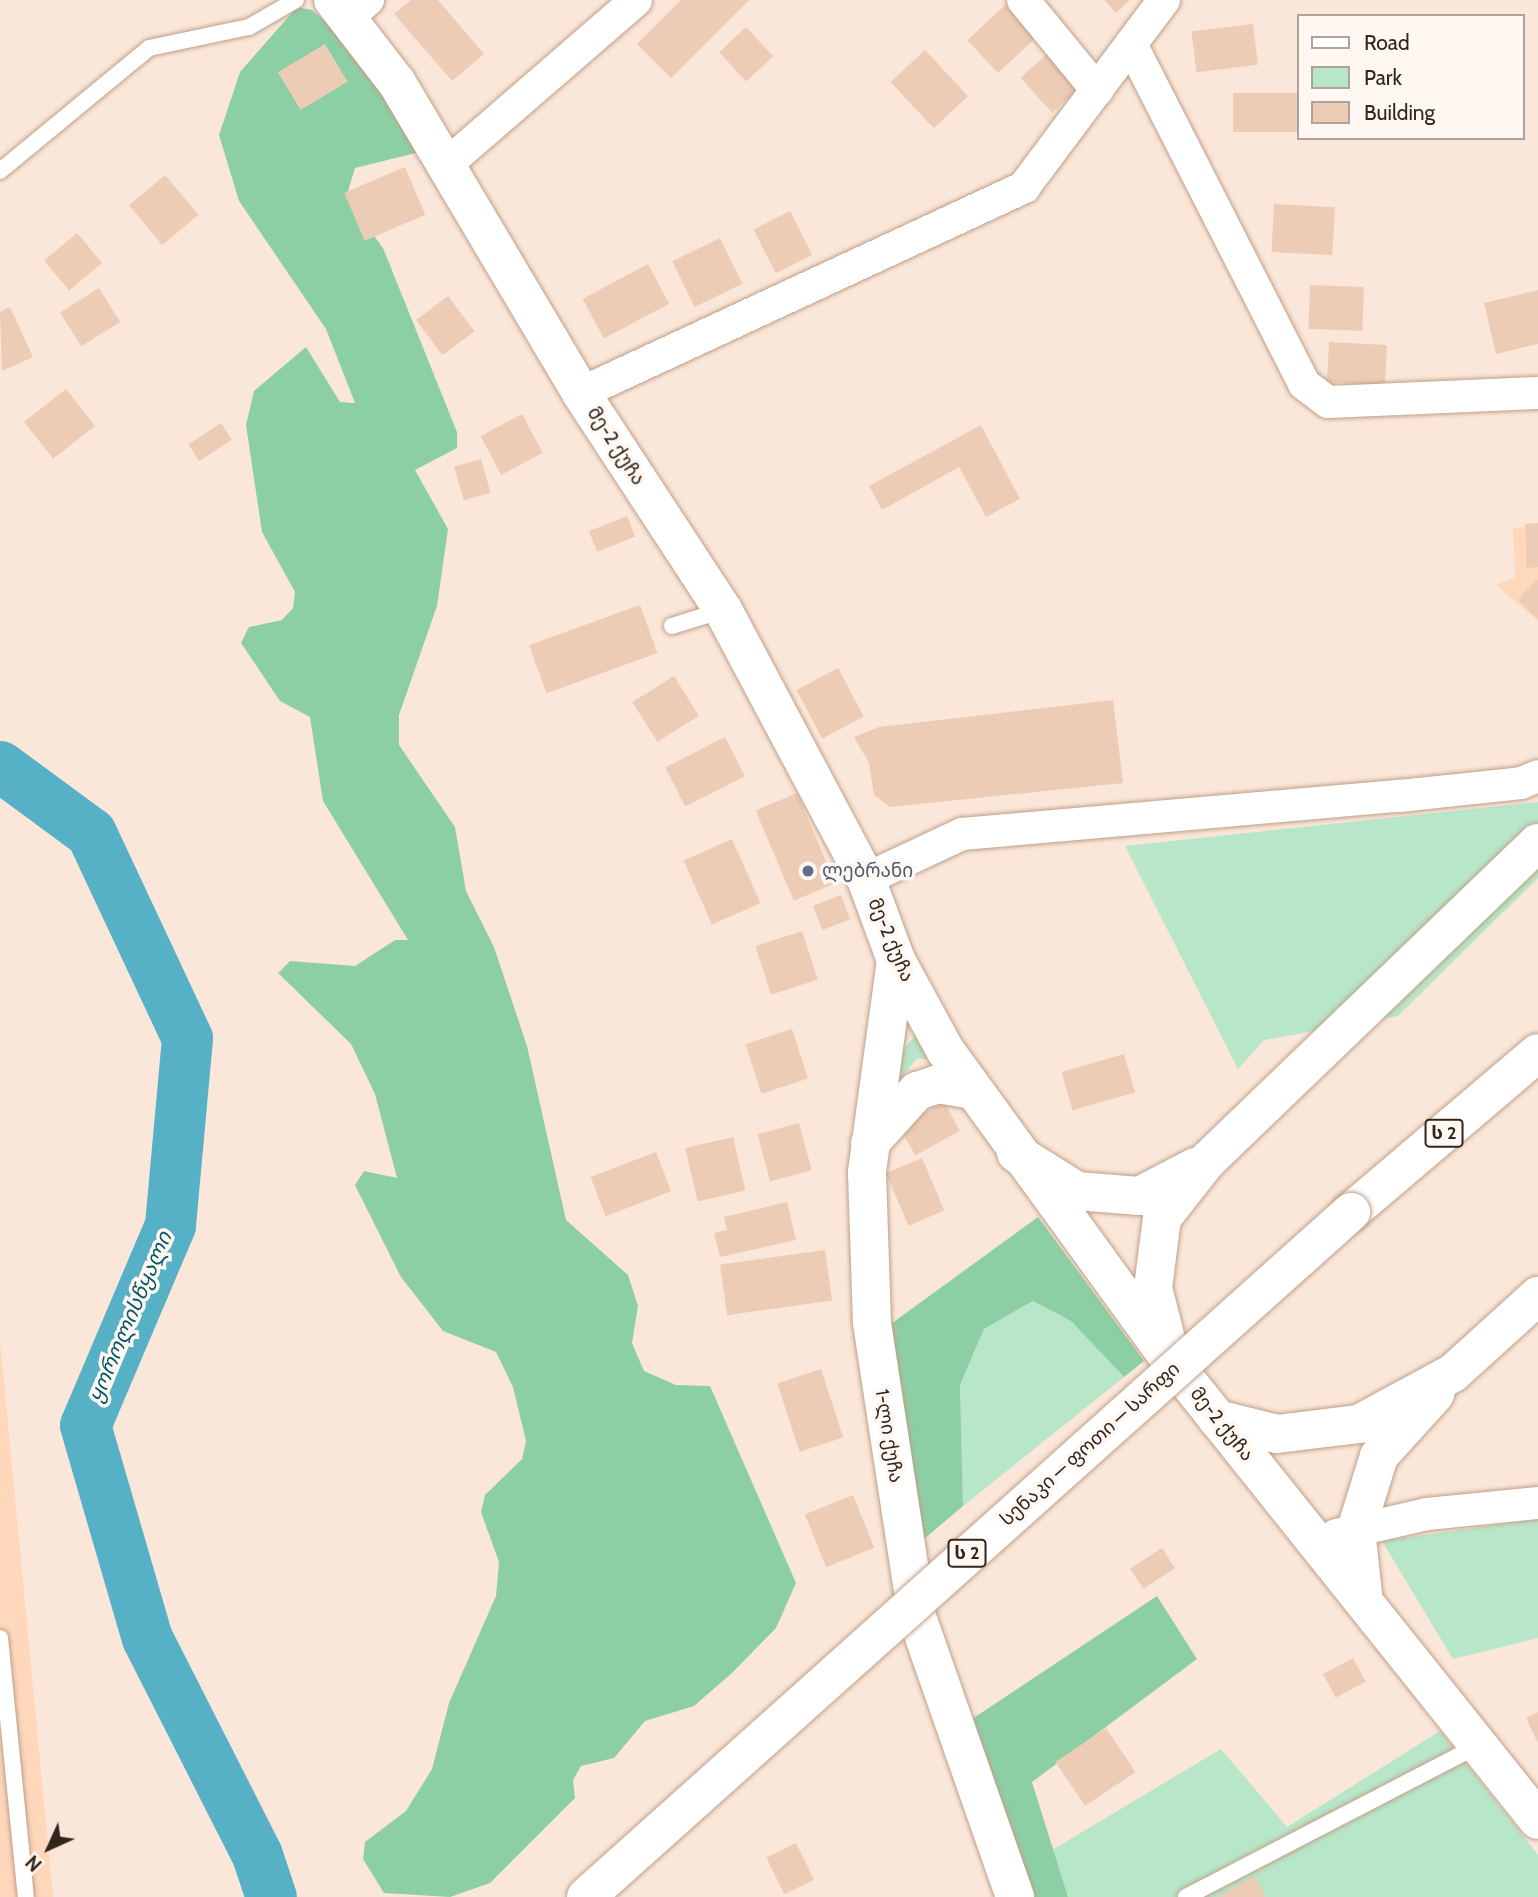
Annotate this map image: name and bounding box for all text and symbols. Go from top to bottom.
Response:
legend [1296,14,1524,140]
text: Road [1364,30,1410,55]
text: Park [1364,65,1402,90]
text: Building [1364,100,1435,125]
street label: მე-2 ქუჩა [582,403,650,489]
place label: ლებრანი [822,860,913,882]
marker: ლებრანი [800,863,816,879]
street label: მე-2 ქუჩა [863,895,919,985]
road number: ს 2 [1423,1118,1465,1148]
water label: ყოროლისწყალი [83,1228,177,1406]
street label: სენაკი — ფოთი — სარფი [996,1357,1184,1531]
street label: მე-2 ქუჩა [1185,1382,1259,1466]
street label: 1-ლი ქუჩა [870,1388,908,1484]
road number: ს 2 [946,1538,988,1568]
north arrow [14,1813,84,1883]
text: N [21,1850,47,1876]

